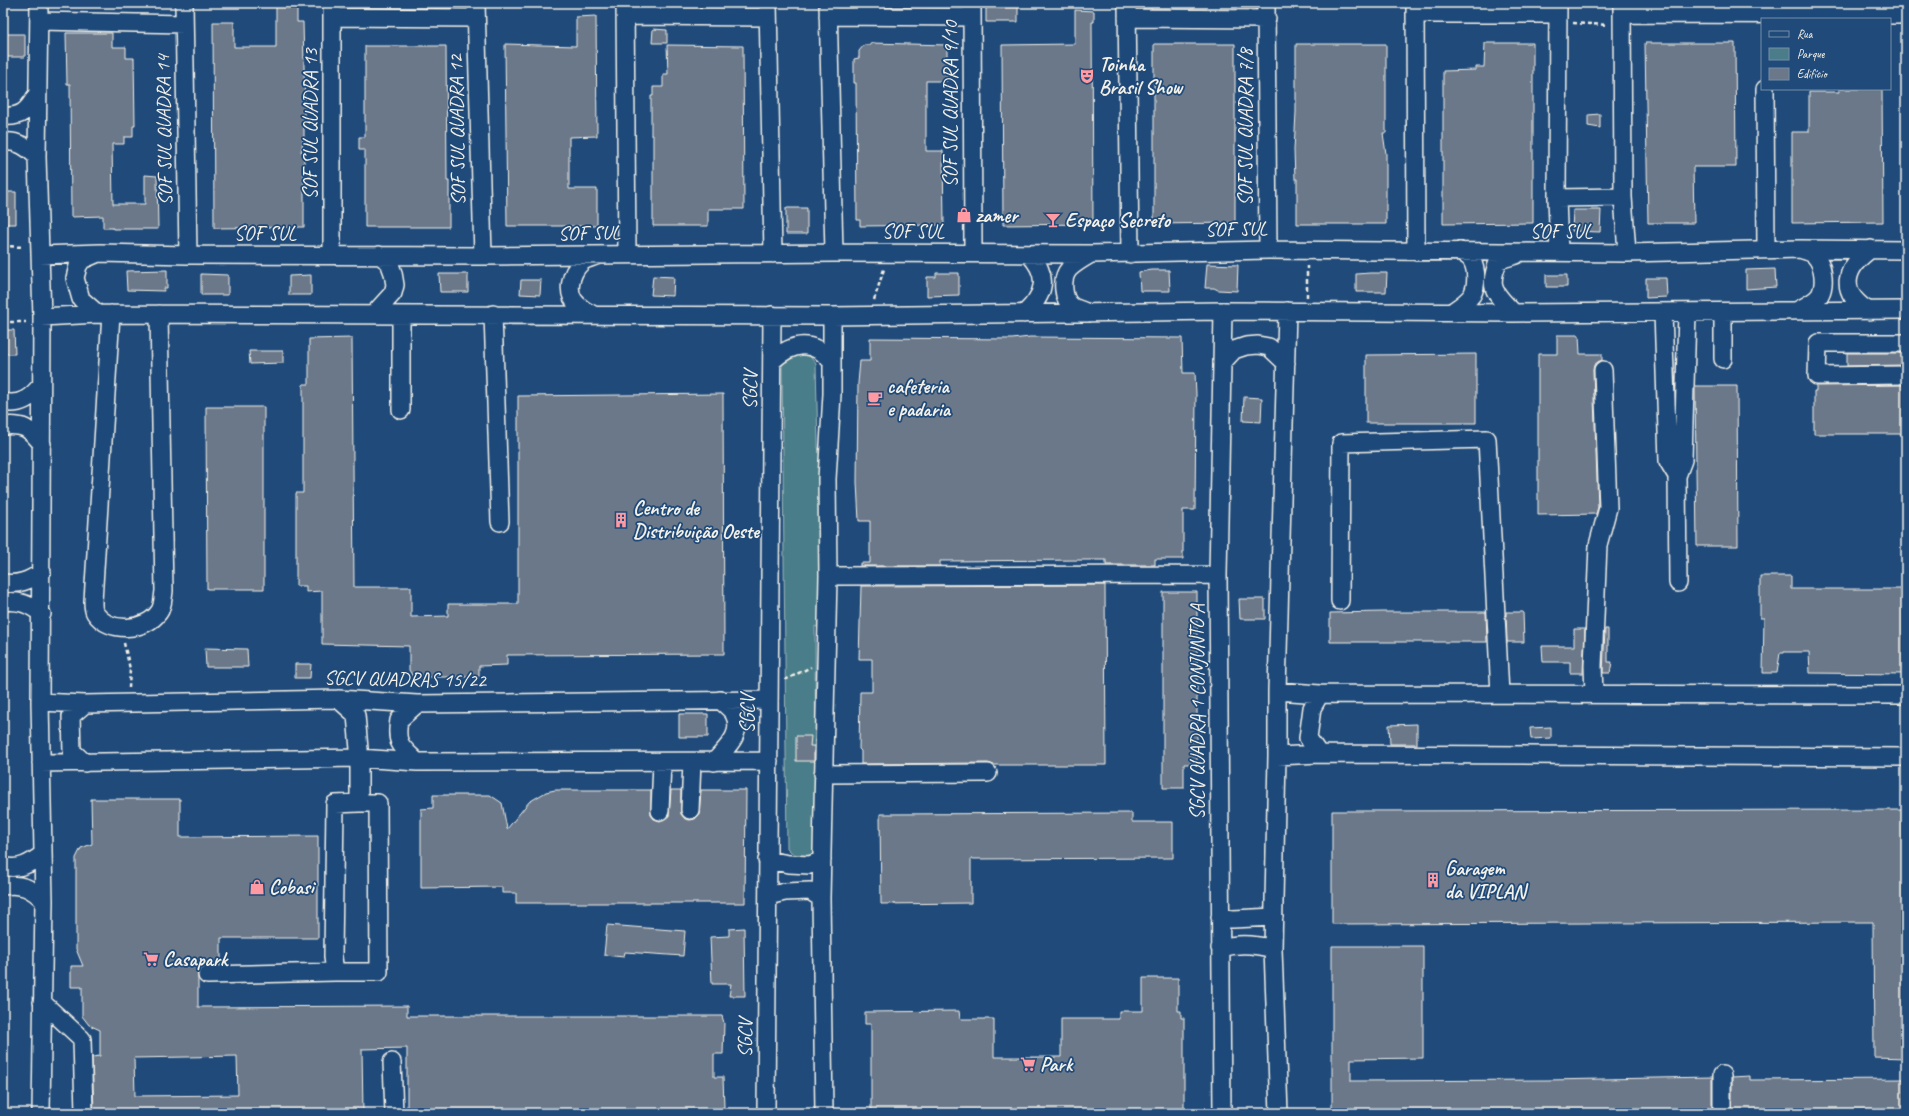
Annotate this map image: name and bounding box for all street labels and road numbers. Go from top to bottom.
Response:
street label: SOF SUL QUADRA 9/10 [938,19,963,187]
street label: SOF SUL QUADRA 7/8 [1233,46,1258,206]
street label: SOF SUL QUADRA 13 [298,47,323,199]
street label: SOF SUL QUADRA 14 [150,52,178,206]
street label: SOF SUL QUADRA 12 [443,52,471,206]
street label: SOF SUL [1205,216,1268,242]
street label: SOF SUL [882,219,944,244]
street label: SOF SUL [1530,219,1592,244]
street label: SOF SUL [558,220,621,246]
street label: SOF SUL [234,221,296,246]
street label: SGCV [737,366,763,410]
street label: SGCV QUADRA 1 CONJUNTO A [1185,603,1210,820]
street label: SGCV QUADRAS 15/22 [324,665,488,693]
street label: SGCV [735,690,760,733]
street label: SGCV [732,1014,758,1058]

